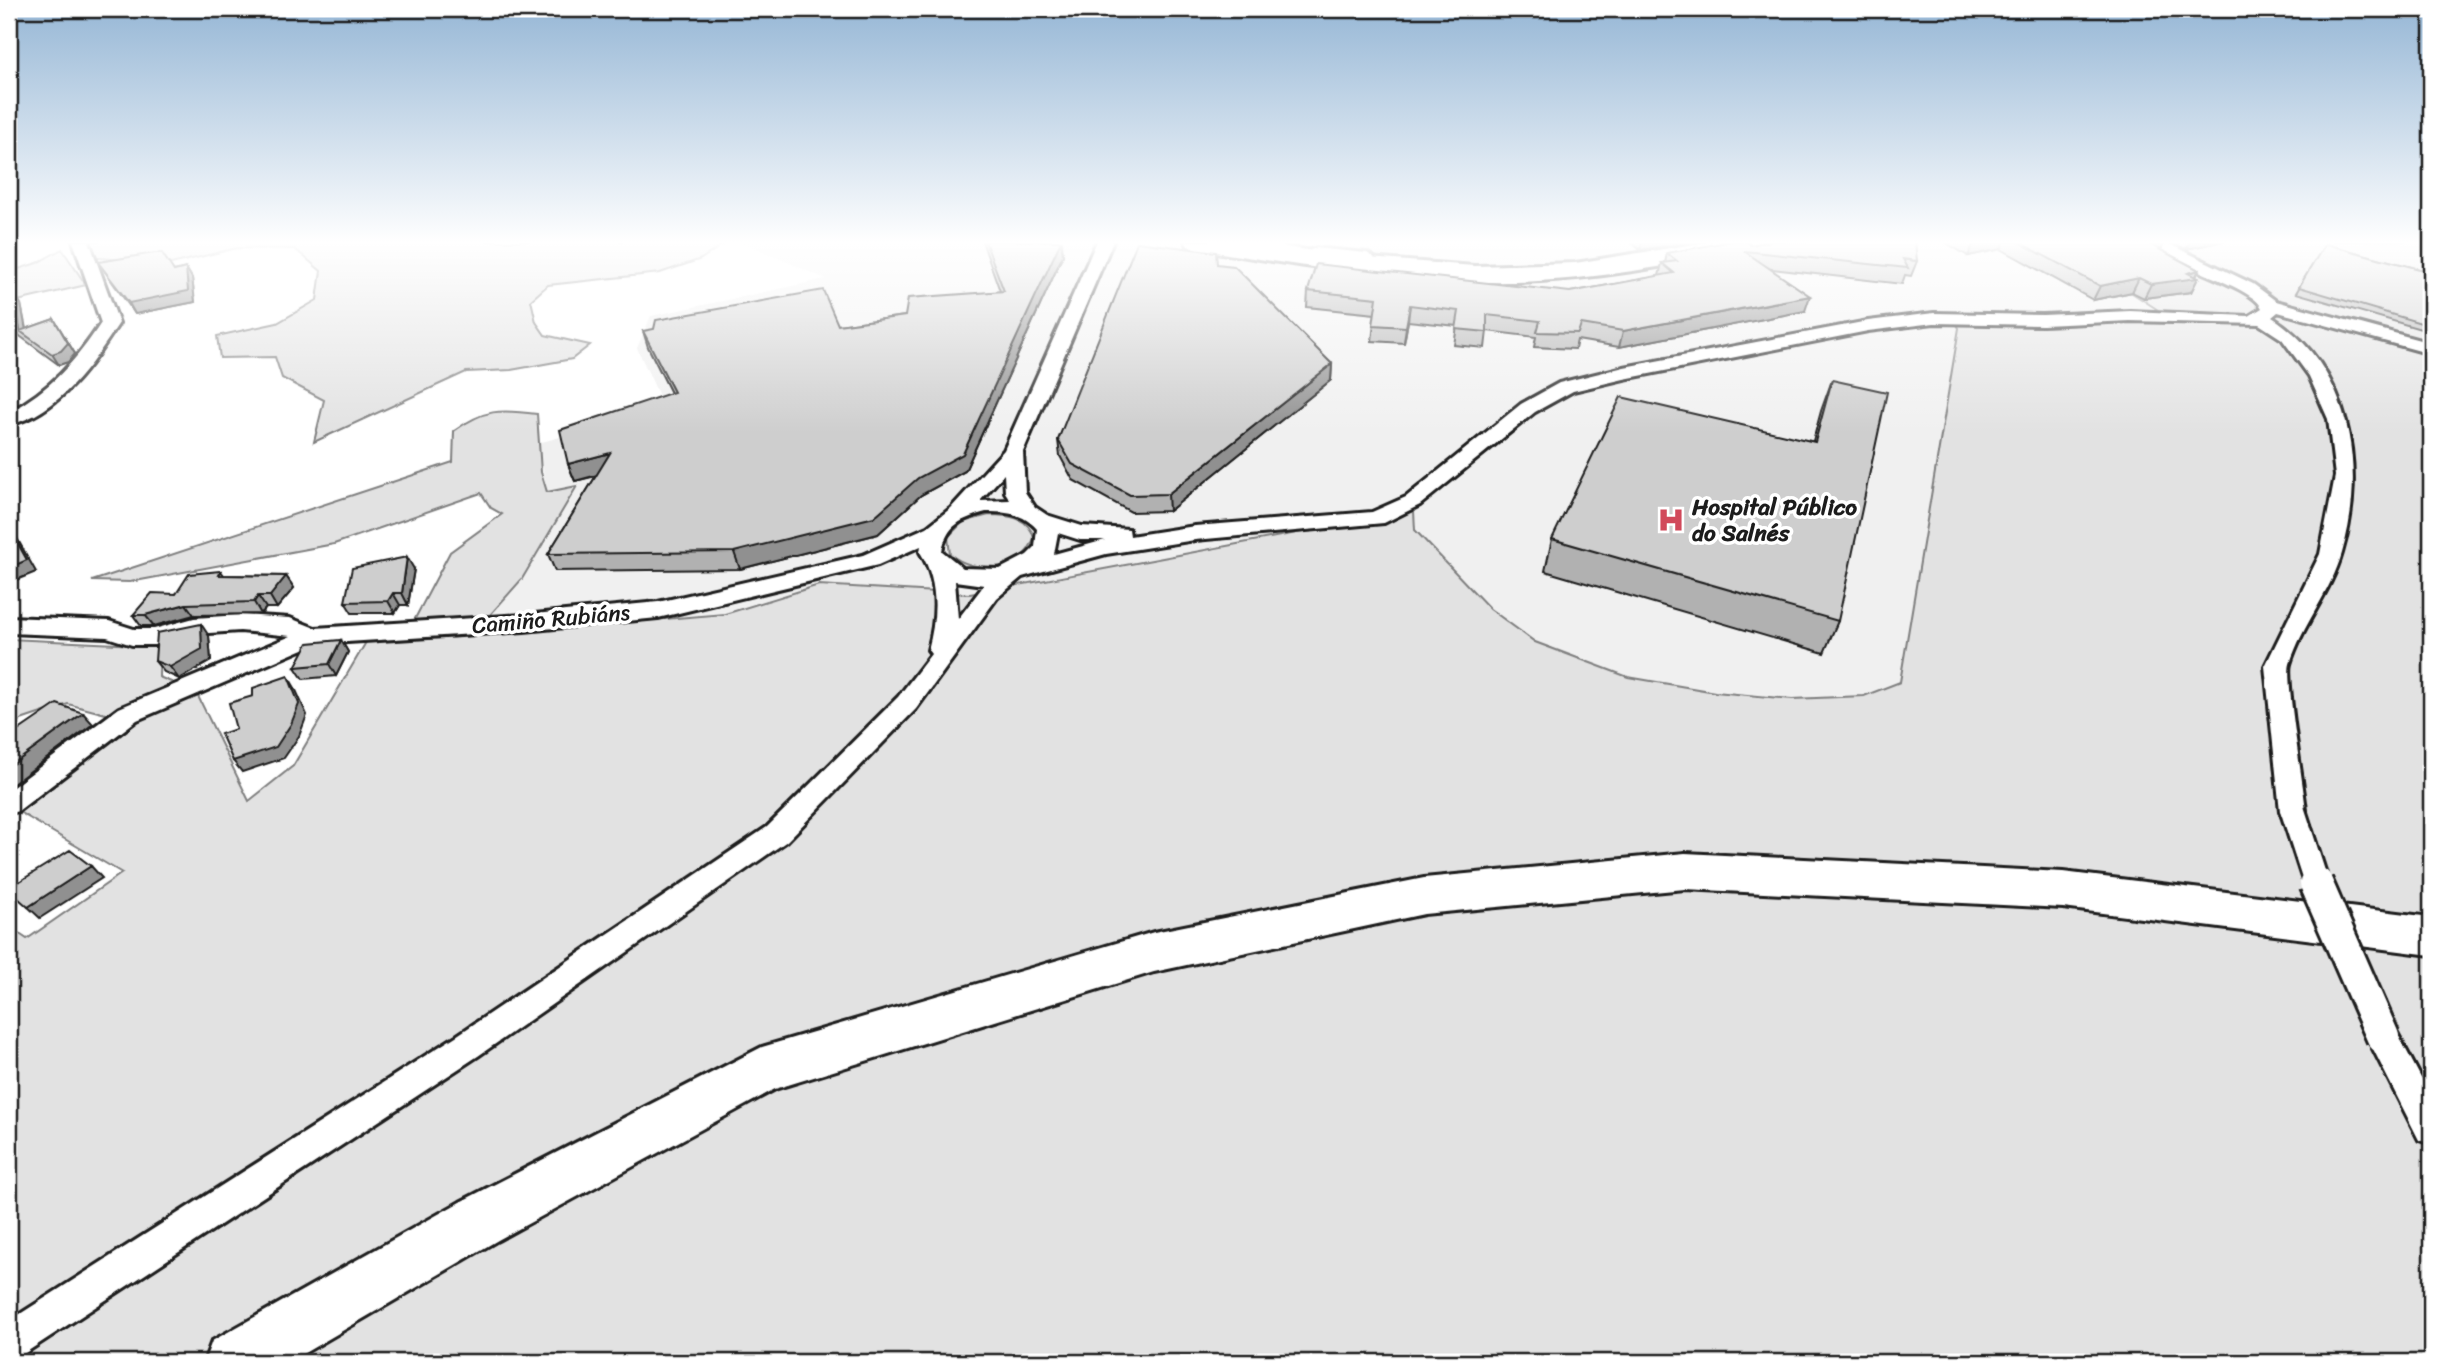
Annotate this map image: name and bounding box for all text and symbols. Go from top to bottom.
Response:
place label: Hospital Público do Salnés [1691,487,1857,554]
hospital icon: Hospital Público do Salnés [1656,505,1686,535]
street label: Camiño Rubiáns [470,592,632,646]

